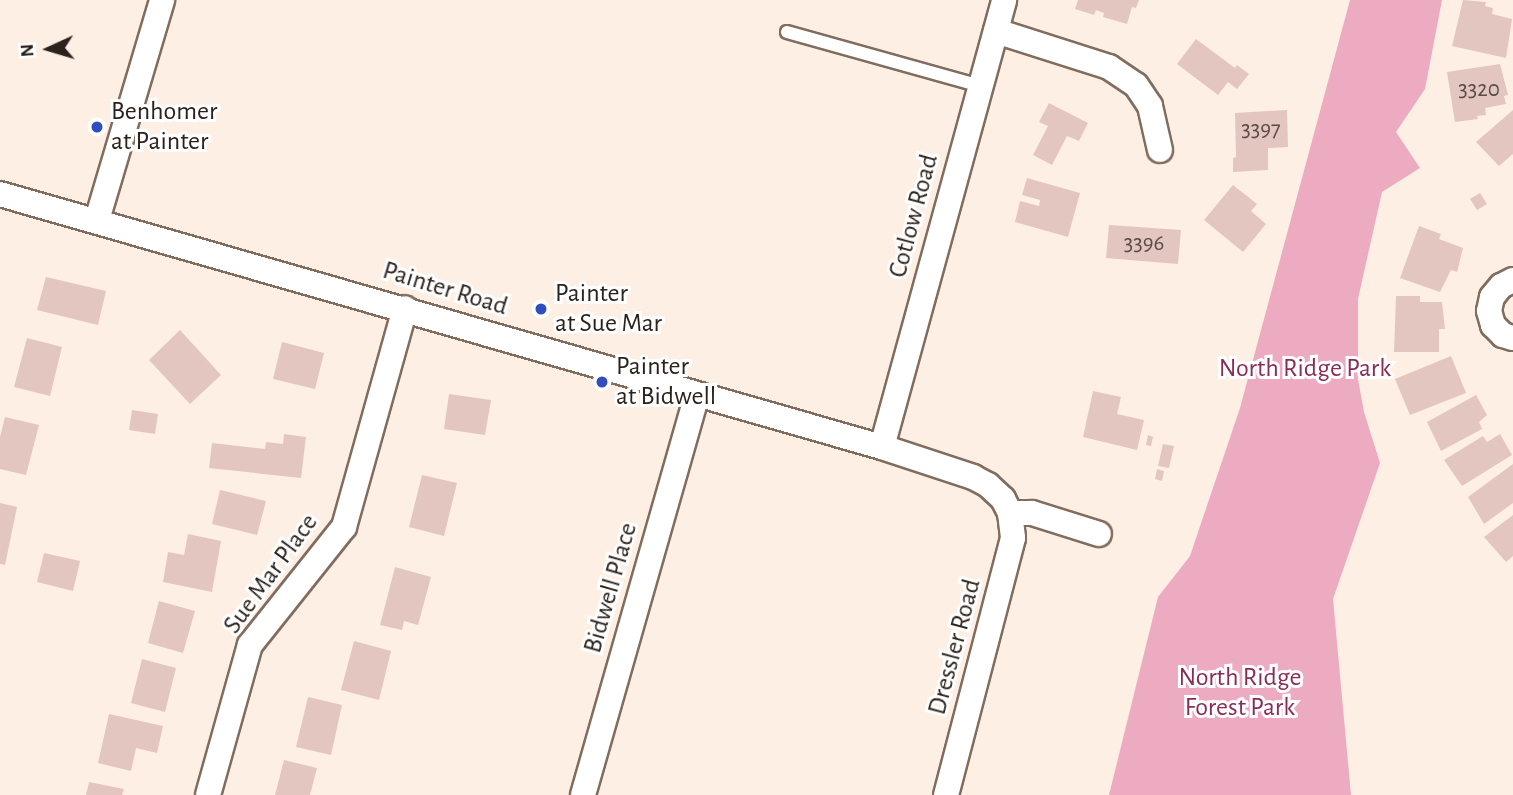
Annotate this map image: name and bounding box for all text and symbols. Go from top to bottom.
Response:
north arrow [14,14,84,84]
text: N [18,43,37,58]
house number: 3320 [1458,76,1500,104]
place label: Benhomer at Painter [111,96,217,158]
house number: 3397 [1241,116,1281,144]
marker: Benhomer at Painter [89,119,105,135]
street label: Cotlow Road [883,151,945,281]
house number: 3396 [1124,230,1164,258]
street label: Painter Road [379,255,511,323]
place label: Painter at Sue Mar [555,278,662,340]
marker: Painter at Sue Mar [533,301,549,317]
place label: Painter at Bidwell [616,351,716,412]
park label: North Ridge Park [1219,353,1391,385]
marker: Painter at Bidwell [594,374,610,390]
street label: Sue Mar Place [217,508,325,640]
street label: Bidwell Place [578,519,644,657]
street label: Dressler Road [922,576,988,718]
park label: North Ridge Forest Park [1178,662,1302,724]

